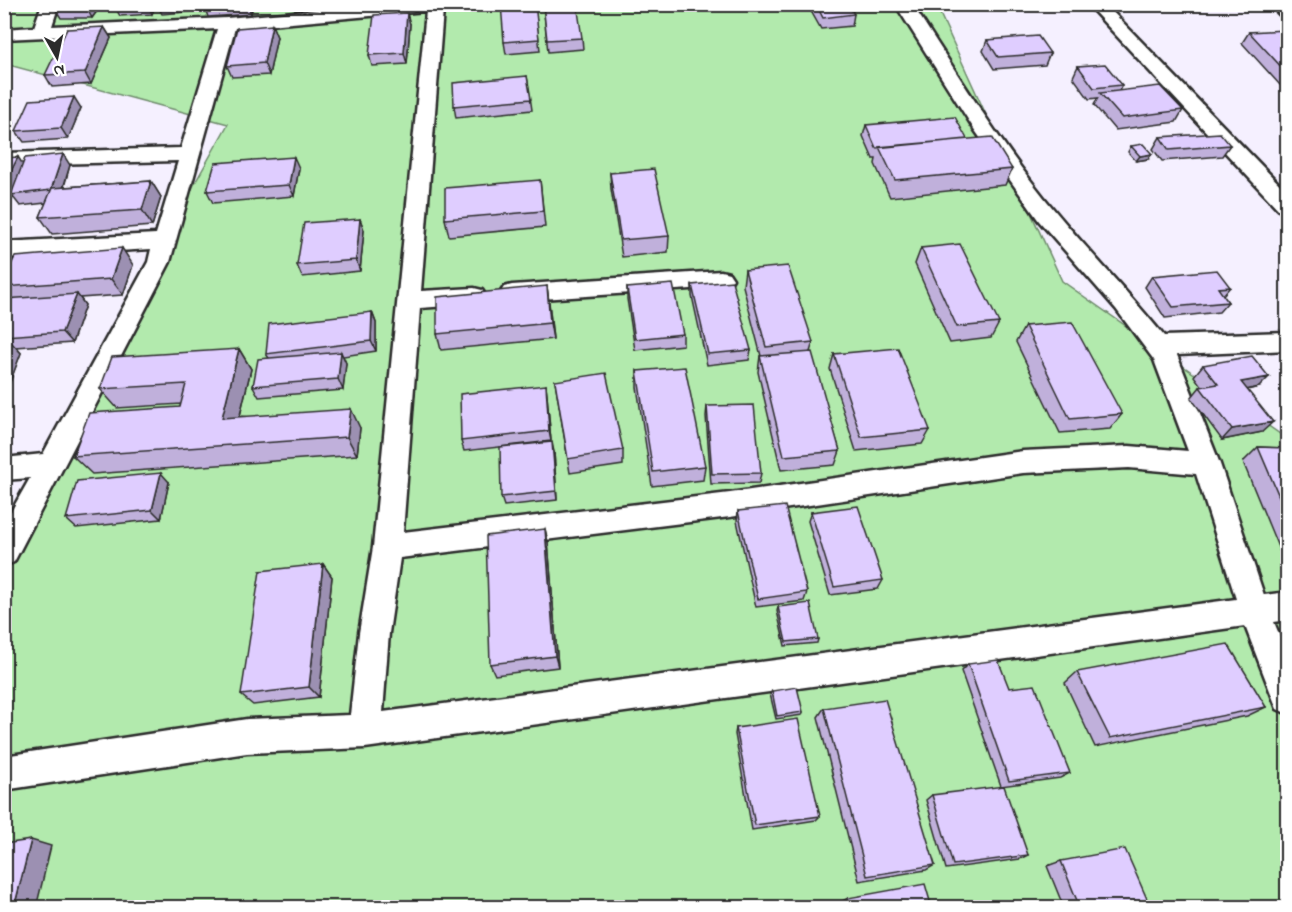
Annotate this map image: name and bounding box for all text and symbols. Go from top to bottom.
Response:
north arrow [27,27,87,87]
text: N [52,57,66,83]

